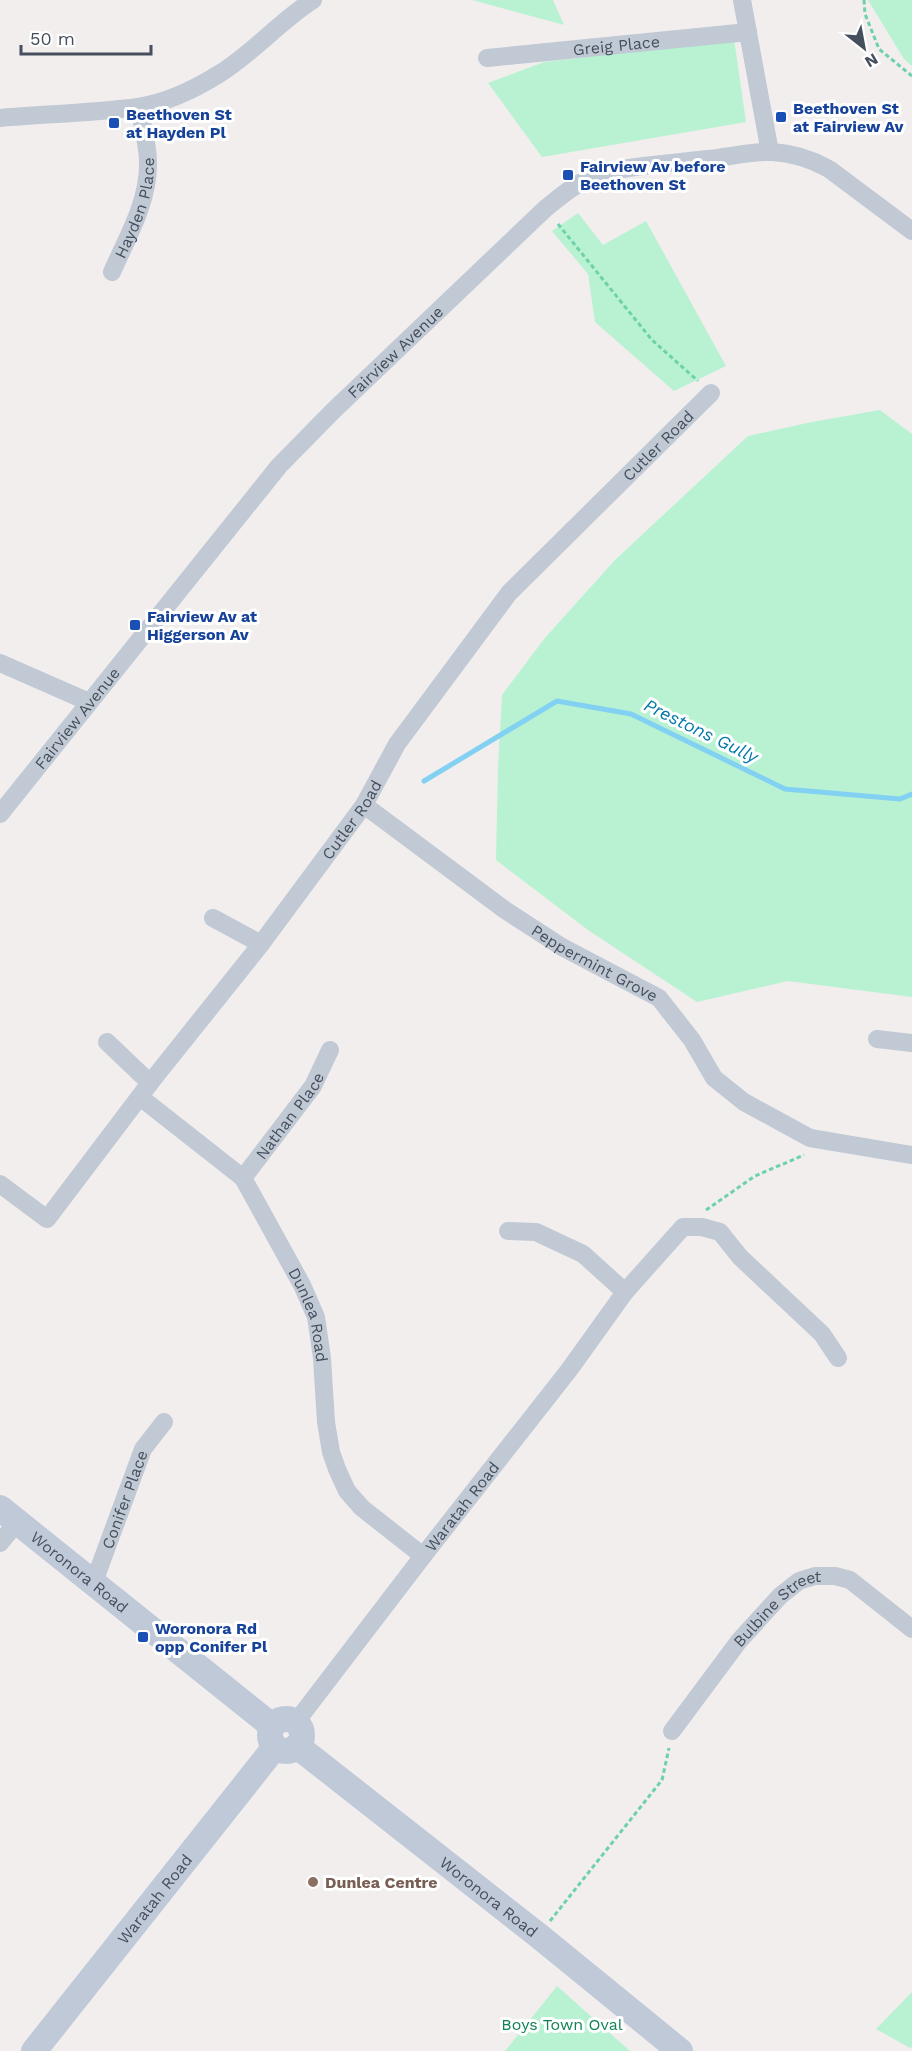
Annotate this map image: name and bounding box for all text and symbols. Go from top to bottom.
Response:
scale bar [21,18,152,56]
north arrow [834,18,894,78]
text: 50 m [30,28,75,49]
street label: Greig Place [572,32,661,59]
text: N [861,49,881,72]
place label: Beethoven St at Fairview Av [793,99,903,136]
place label: Beethoven St at Hayden Pl [126,105,232,142]
marker: Beethoven St at Fairview Av [774,110,788,124]
marker: Beethoven St at Hayden Pl [107,116,121,130]
street label: Hayden Place [111,157,158,261]
place label: Fairview Av before Beethoven St [580,157,726,194]
marker: Fairview Av before Beethoven St [561,168,575,182]
street label: Fairview Avenue [344,302,447,402]
street label: Cutler Road [619,407,698,485]
place label: Fairview Av at Higgerson Av [147,607,257,644]
marker: Fairview Av at Higgerson Av [128,618,142,632]
street label: Fairview Avenue [31,664,124,773]
water label: Prestons Gully [641,694,763,768]
street label: Cutler Road [318,777,386,863]
street label: Peppermint Grove [528,921,661,1006]
street label: Nathan Place [252,1069,328,1163]
street label: Dunlea Road [284,1264,331,1363]
street label: Conifer Place [98,1448,152,1552]
street label: Waratah Road [421,1458,503,1556]
street label: Woronora Road [27,1527,132,1617]
street label: Bulbine Street [729,1567,821,1651]
place label: Woronora Rd opp Conifer Pl [155,1619,268,1656]
marker: Woronora Rd opp Conifer Pl [136,1630,150,1644]
street label: Waratah Road [114,1851,196,1948]
street label: Woronora Road [436,1853,541,1941]
place label: Dunlea Centre [325,1873,438,1892]
marker: Dunlea Centre [306,1875,320,1889]
park label: Boys Town Oval [501,2015,623,2034]

